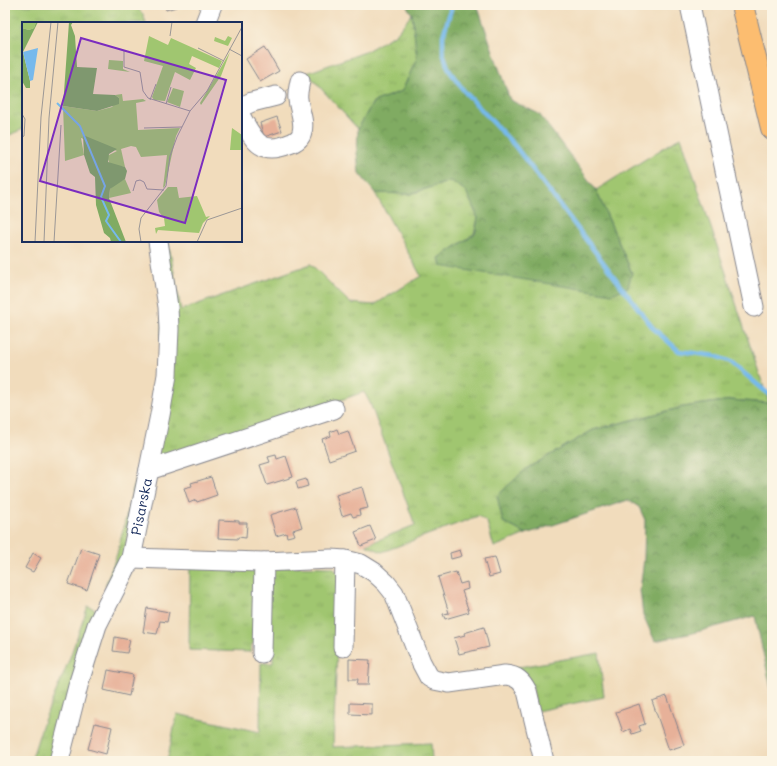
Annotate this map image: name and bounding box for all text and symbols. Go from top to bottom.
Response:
inset map [22,22,242,242]
street label: Pisarska [126,476,156,537]

